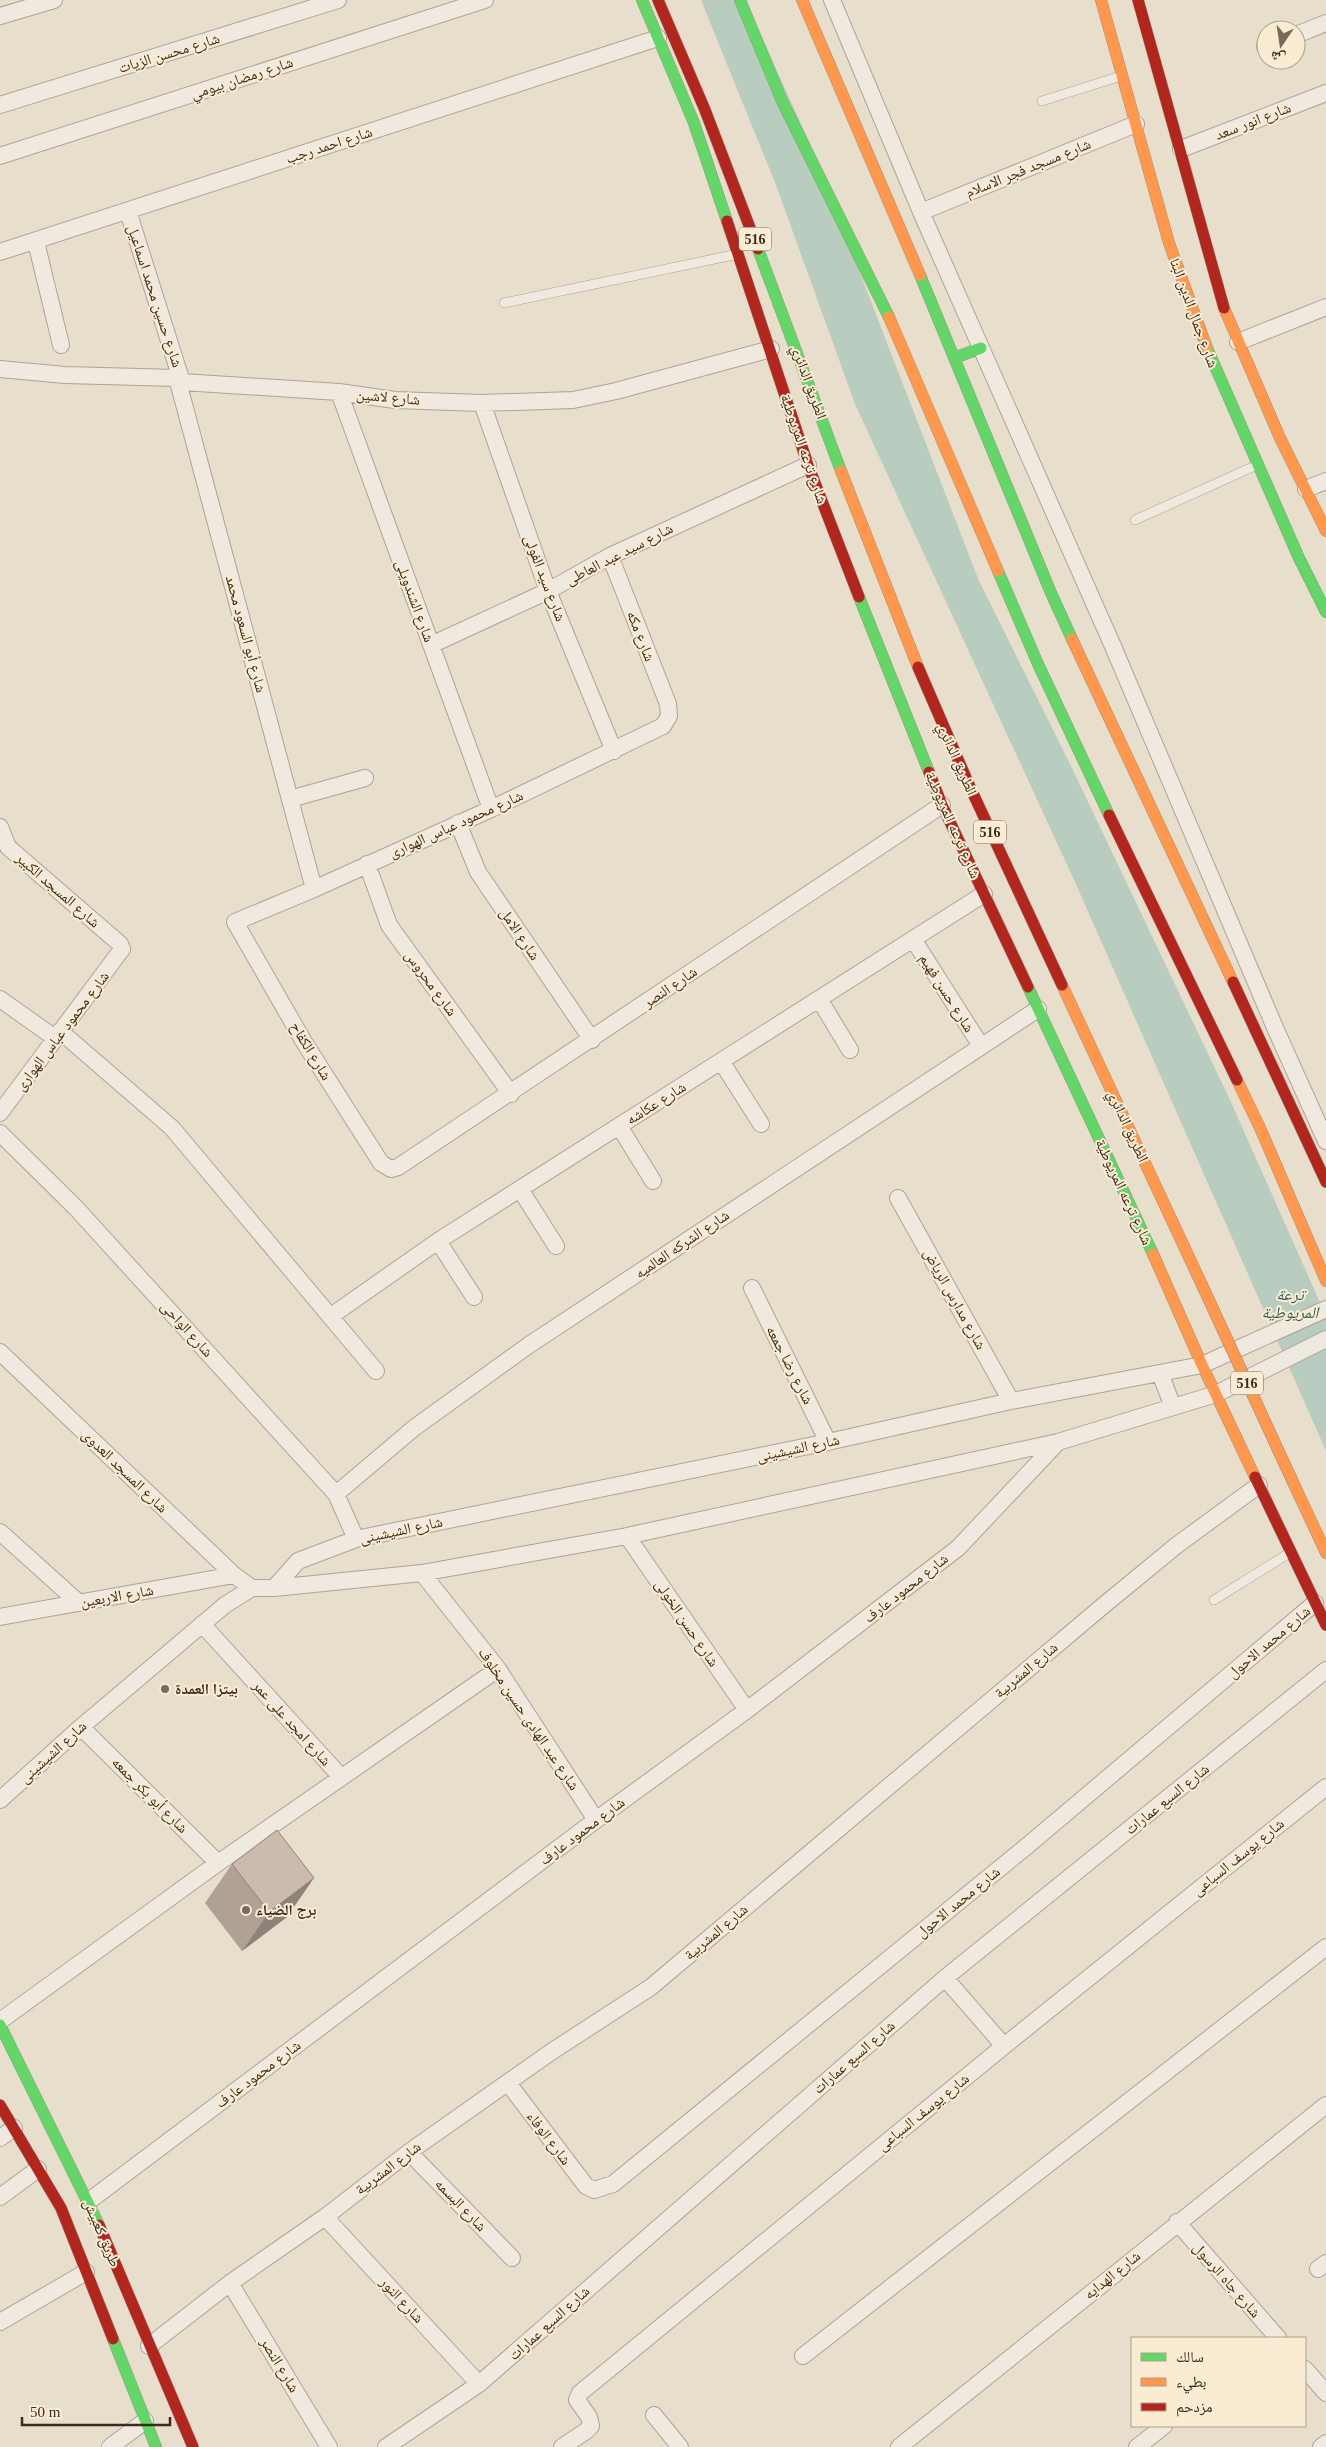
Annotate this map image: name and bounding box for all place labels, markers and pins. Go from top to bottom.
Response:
place label: بيتزا العمدة [175,1681,238,1698]
marker: بيتزا العمدة [159,1683,171,1695]
place label: برج الضياء [256,1902,316,1919]
marker: برج الضياء [240,1904,252,1916]

